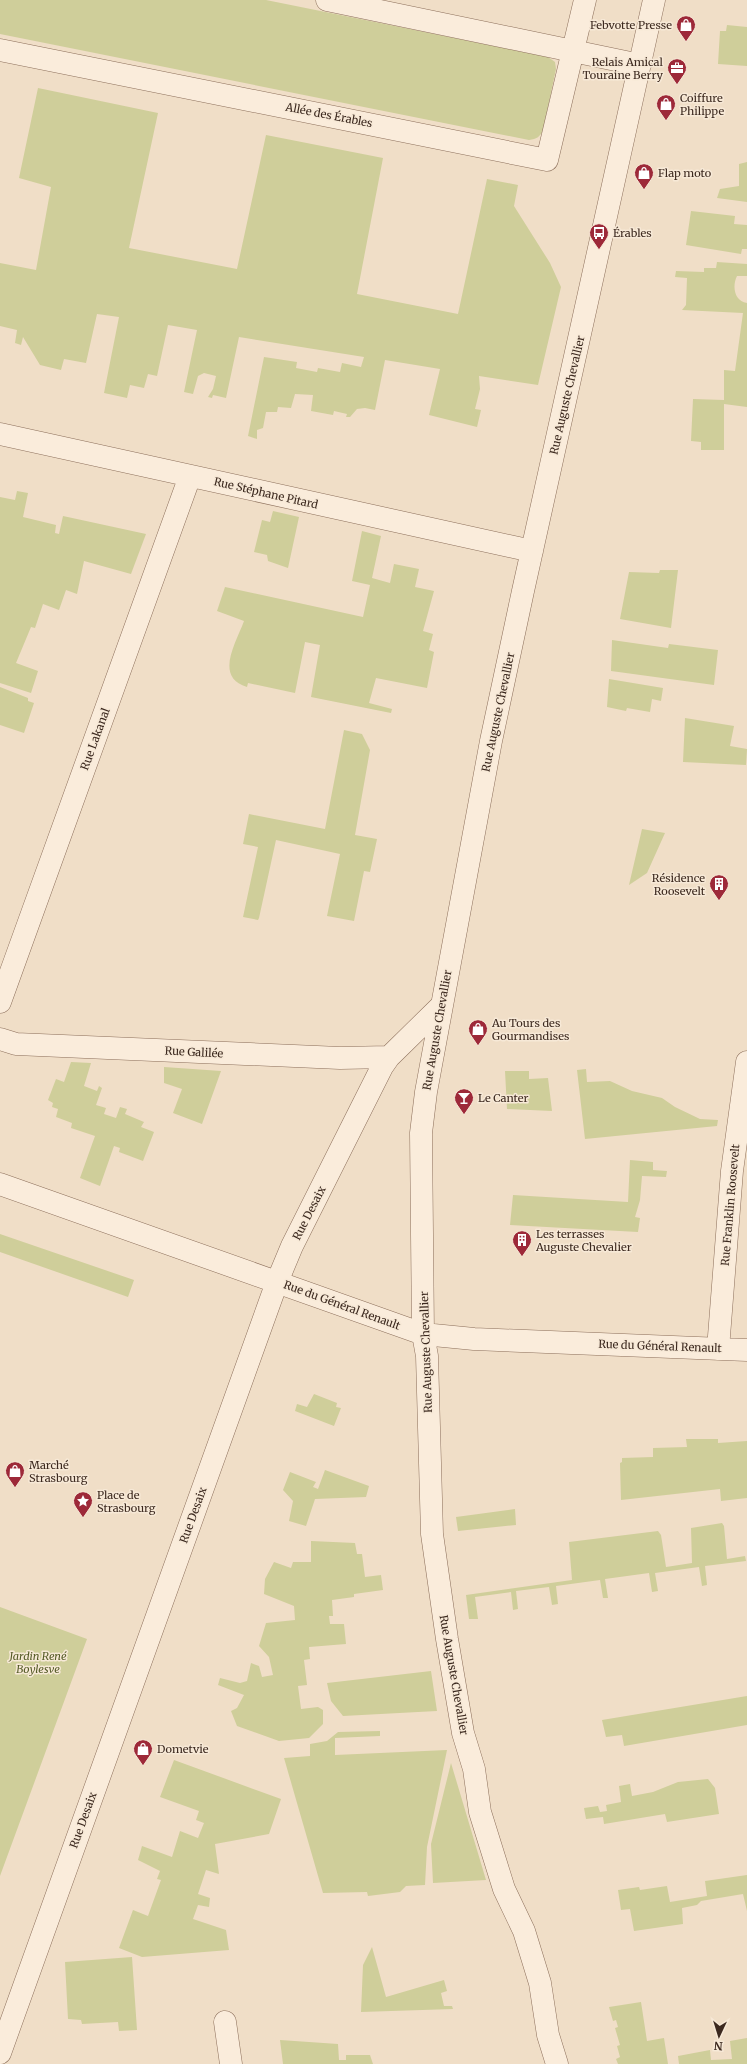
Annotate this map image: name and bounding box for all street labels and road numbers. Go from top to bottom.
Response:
street label: Allée des Érables [283,100,374,130]
street label: Rue Auguste Chevallier [546,334,588,456]
street label: Rue Stéphane Pitard [213,474,320,512]
street label: Rue Auguste Chevallier [478,651,518,773]
street label: Rue Lakanal [77,705,113,772]
street label: Rue Auguste Chevallier [420,969,454,1091]
street label: Rue Galilée [164,1043,224,1061]
street label: Rue Franklin Roosevelt [718,1143,742,1267]
street label: Rue Desaix [289,1183,329,1242]
street label: Rue du Général Renault [282,1277,403,1333]
street label: Rue Auguste Chevallier [417,1291,435,1413]
street label: Rue du Général Renault [598,1337,723,1355]
street label: Rue Desaix [176,1485,210,1545]
street label: Rue Auguste Chevallier [437,1614,471,1736]
street label: Rue Desaix [66,1790,100,1850]

